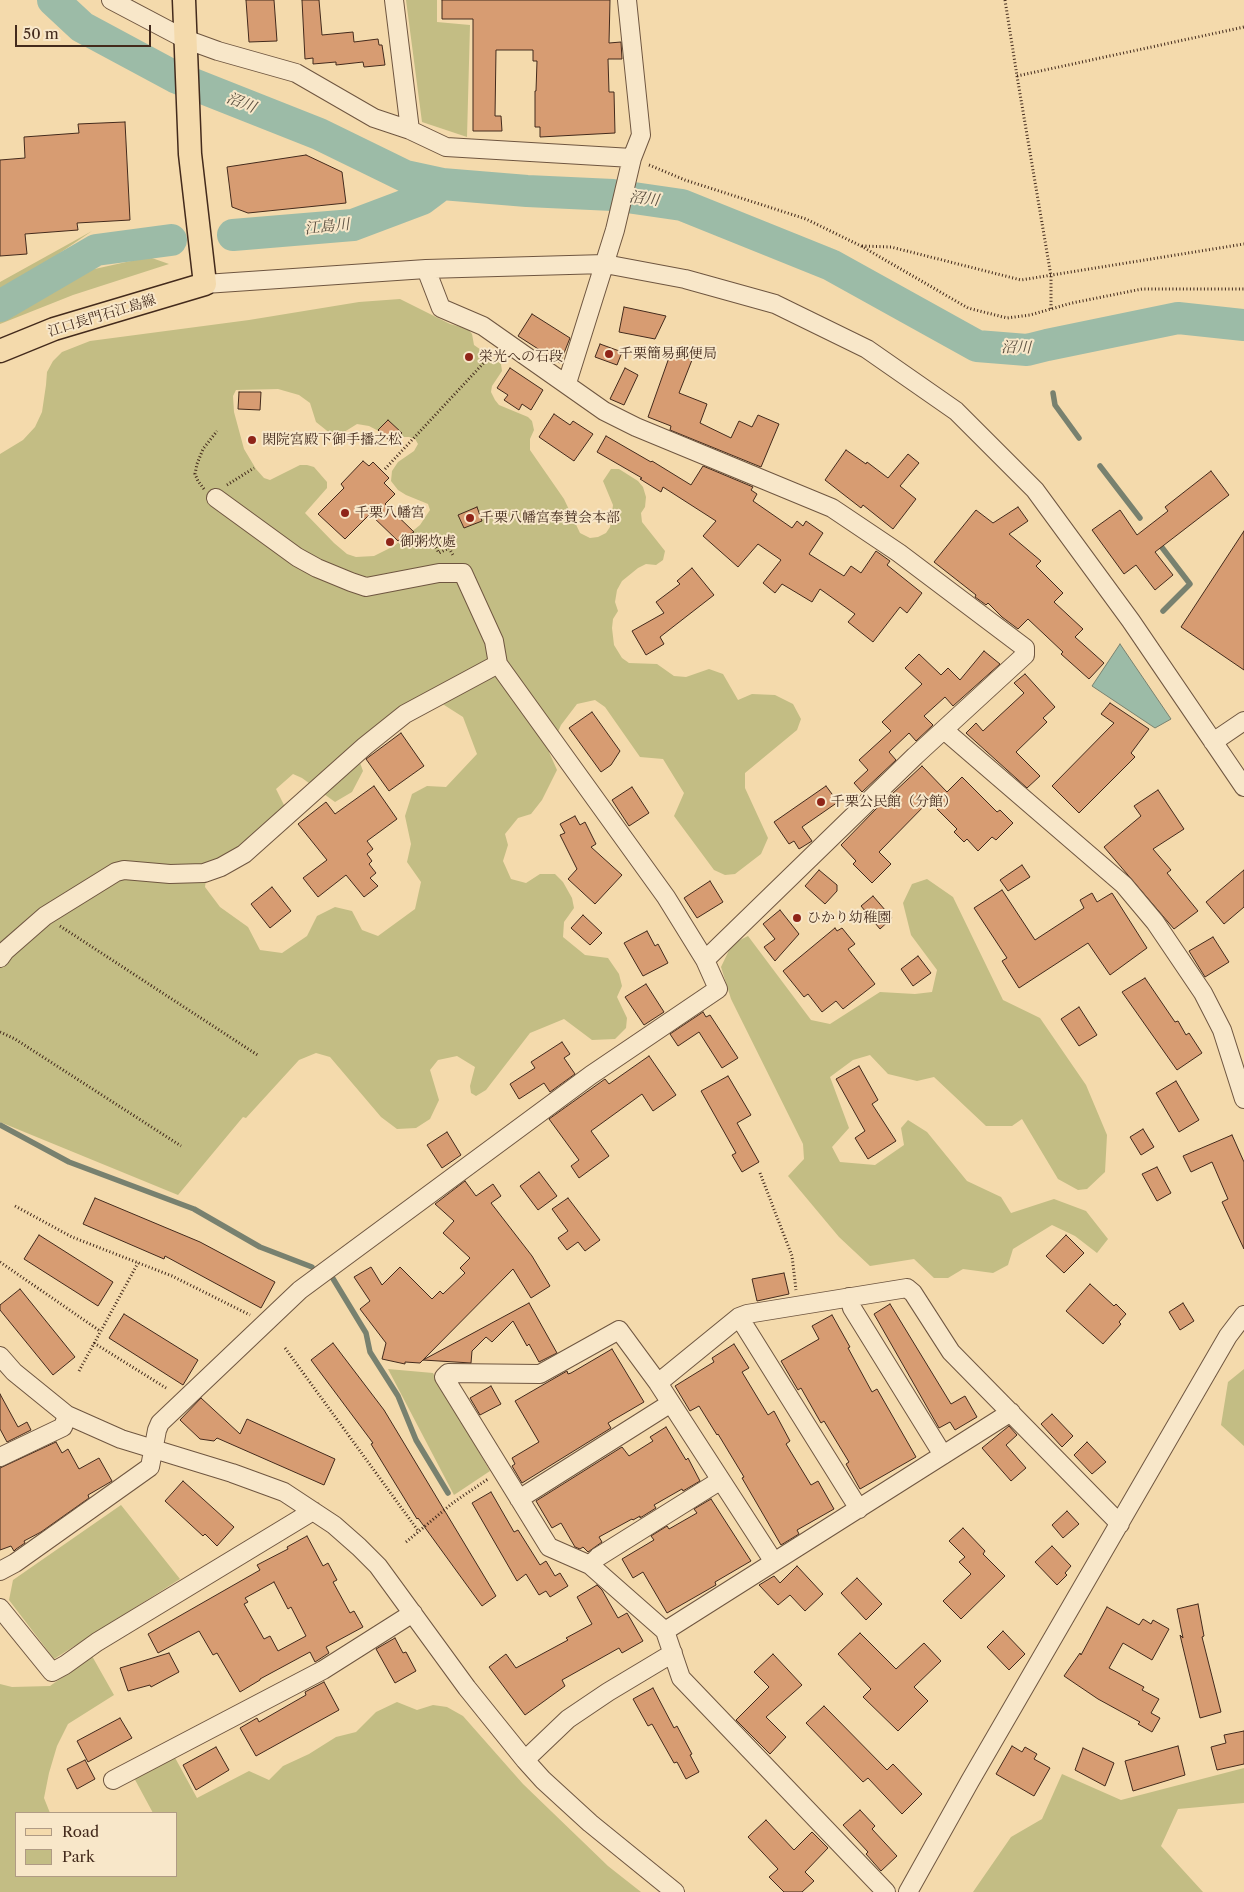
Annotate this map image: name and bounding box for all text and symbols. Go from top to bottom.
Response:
scale bar [18,15,154,47]
text: 50 m [23,24,59,43]
water label: 沼川 [224,89,258,117]
water label: 沼川 [628,188,660,210]
water label: 江島川 [304,216,350,238]
street label: 江口長門石江島線 [46,292,158,340]
water label: 沼川 [1001,339,1031,357]
place label: 千栗簡易郵便局 [619,346,717,362]
marker: 千栗簡易郵便局 [603,348,615,360]
place label: 栄光への石段 [479,349,563,365]
marker: 栄光への石段 [463,351,475,363]
place label: 閑院宮殿下御手播之松 [262,432,402,448]
marker: 閑院宮殿下御手播之松 [246,434,258,446]
place label: 千栗八幡宮 [355,505,425,521]
marker: 千栗八幡宮 [339,507,351,519]
place label: 千栗八幡宮奉賛会本部 [480,510,620,526]
marker: 千栗八幡宮奉賛会本部 [464,512,476,524]
place label: 御粥炊處 [400,534,456,550]
marker: 御粥炊處 [384,536,396,548]
place label: 千栗公民館（分館） [831,794,957,810]
marker: 千栗公民館（分館） [815,796,827,808]
place label: ひかり幼稚園 [807,910,891,926]
marker: ひかり幼稚園 [791,912,803,924]
legend [15,1812,178,1877]
text: Road [62,1822,99,1841]
text: Park [62,1847,95,1866]

